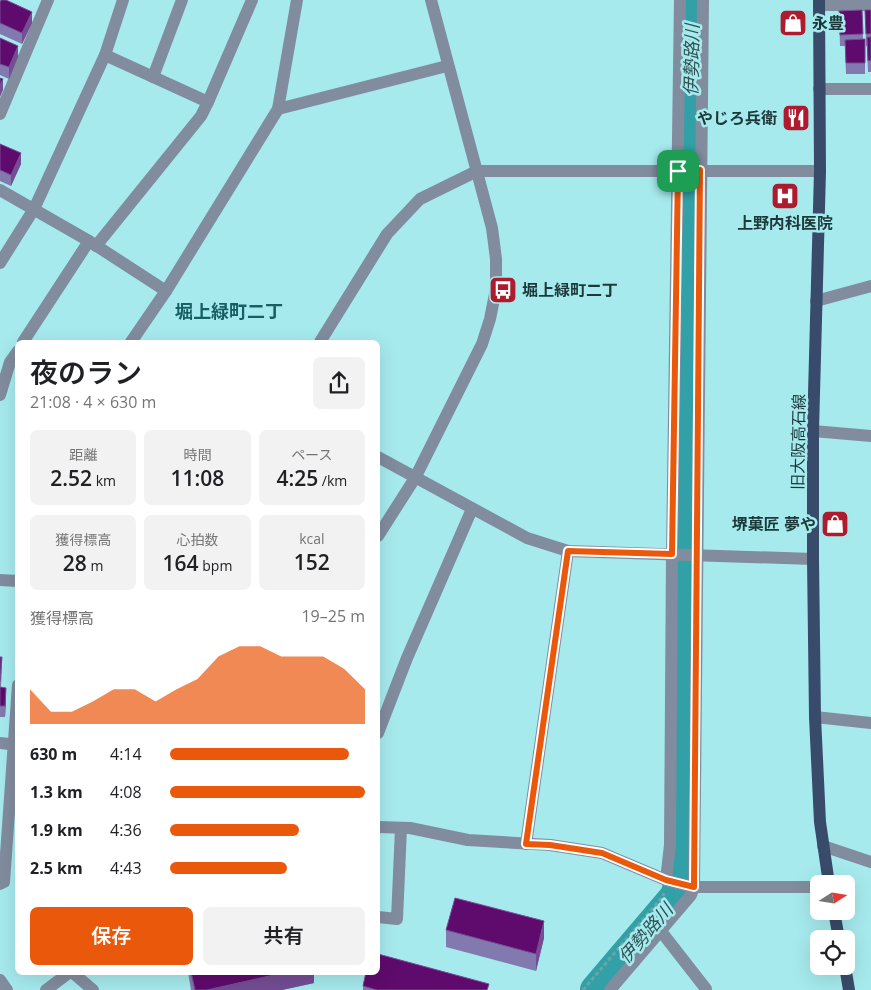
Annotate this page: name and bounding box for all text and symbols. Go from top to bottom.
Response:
shop icon: 永豊 [778,8,808,38]
place label: 永豊 [812,12,844,34]
water label: 伊勢路川 [678,22,704,96]
restaurant icon: やじろ兵衛 [781,103,811,133]
place label: やじろ兵衛 [697,107,777,129]
pin [657,150,699,192]
icon: arrive [664,157,692,185]
hospital icon: 上野内科医院 [770,181,800,211]
place label: 上野内科医院 [737,212,833,234]
bus stop icon: 堀上緑町二丁 [488,275,518,305]
place label: 堀上緑町二丁 [522,279,618,301]
district label: 堀上緑町二丁 [175,299,283,323]
text: 夜のラン [30,353,142,391]
button: share [313,357,365,409]
text: 21:08 · 4 × 630 m [30,391,156,413]
street label: 旧大阪高石線 [786,394,810,490]
text: 距離 [69,445,97,464]
text: 時間 [183,445,211,464]
text: ペース [291,445,332,464]
text: 2.52 [50,464,92,492]
text: 11:08 [171,464,224,492]
text: 4:25 [276,464,318,492]
text: km [92,471,116,490]
text: /km [318,471,347,490]
shop icon: 堺菓匠 夢や [820,509,850,539]
place label: 堺菓匠 夢や [732,513,816,535]
text: kcal [299,529,325,548]
text: 獲得標高 [55,530,111,549]
text: 心拍数 [176,530,218,549]
text: 152 [294,548,330,576]
text: 28 [63,549,87,577]
text: 164 [163,549,199,577]
text: m [87,556,103,575]
text: bpm [199,556,232,575]
text: 19–25 m [301,605,365,627]
text: 獲得標高 [30,607,94,629]
text: 630 m [30,743,77,765]
text: 4:14 [110,743,142,765]
text: 1.3 km [30,781,83,803]
text: 4:08 [110,781,142,803]
text: 1.9 km [30,819,83,841]
text: 4:36 [110,819,142,841]
text: 2.5 km [30,857,83,879]
text: 4:43 [110,857,142,879]
north arrow [810,875,855,920]
map controls [810,875,855,975]
water label: 伊勢路川 [612,896,679,968]
button: 保存 [30,907,193,965]
button: 共有 [203,907,365,965]
button: locate [810,930,855,975]

